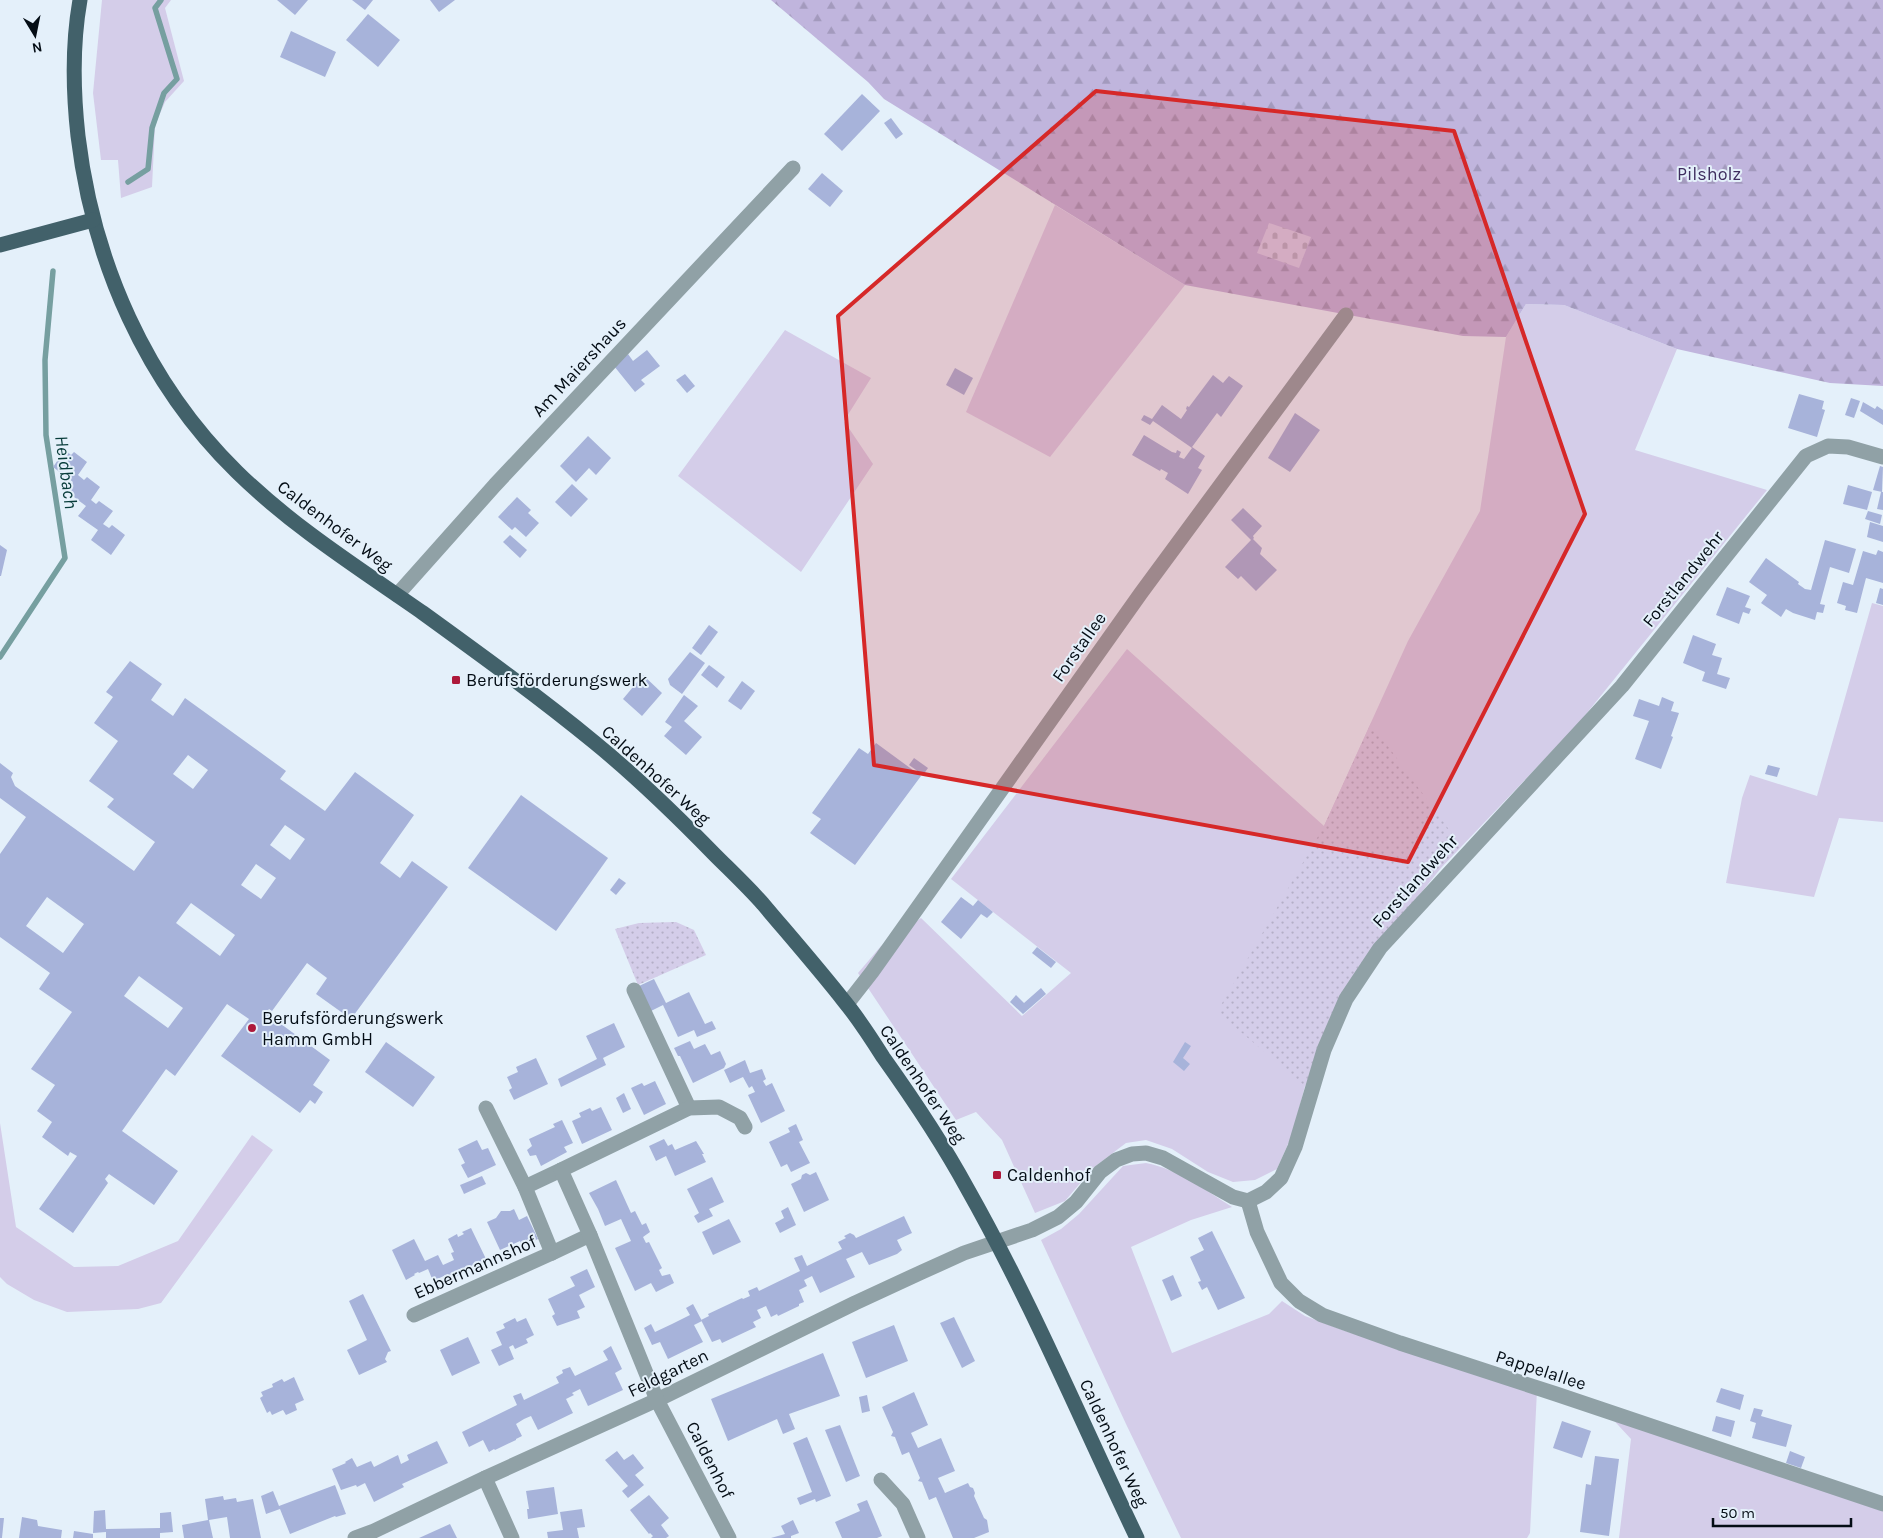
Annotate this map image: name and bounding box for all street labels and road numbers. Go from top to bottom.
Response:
street label: Am Maiershaus [527,313,631,421]
street label: Caldenhofer Weg [273,476,397,576]
street label: Forstlandwehr [1637,526,1729,632]
street label: Forstallee [1047,608,1111,686]
street label: Caldenhofer Weg [597,720,715,830]
street label: Forstlandwehr [1367,830,1463,932]
street label: Caldenhofer Weg [875,1020,971,1148]
street label: Ebbermannshof [410,1230,541,1304]
street label: Feldgarten [624,1344,712,1402]
street label: Pappelallee [1493,1345,1589,1395]
street label: Caldenhofer Weg [1075,1376,1153,1510]
street label: Caldenhof [681,1418,739,1503]

